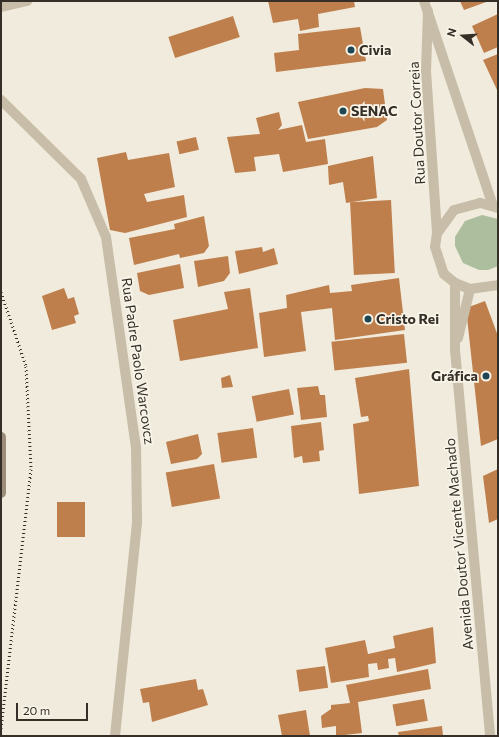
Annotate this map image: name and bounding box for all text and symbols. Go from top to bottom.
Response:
north arrow [443,16,483,56]
text: N [444,27,458,38]
place label: Civia [359,42,391,58]
marker: Civia [346,45,356,55]
street label: Rua Doutor Correia [405,61,429,185]
place label: SENAC [351,103,397,119]
marker: SENAC [338,106,348,116]
street label: Rua Padre Paolo Warcovcz [118,277,158,445]
place label: Cristo Rei [376,311,439,327]
marker: Cristo Rei [363,314,373,324]
place label: Gráfica [431,368,478,384]
marker: Gráfica [481,371,491,381]
street label: Avenida Doutor Vicente Machado [441,437,477,651]
scale bar [18,695,90,721]
text: 20 m [23,703,50,717]

